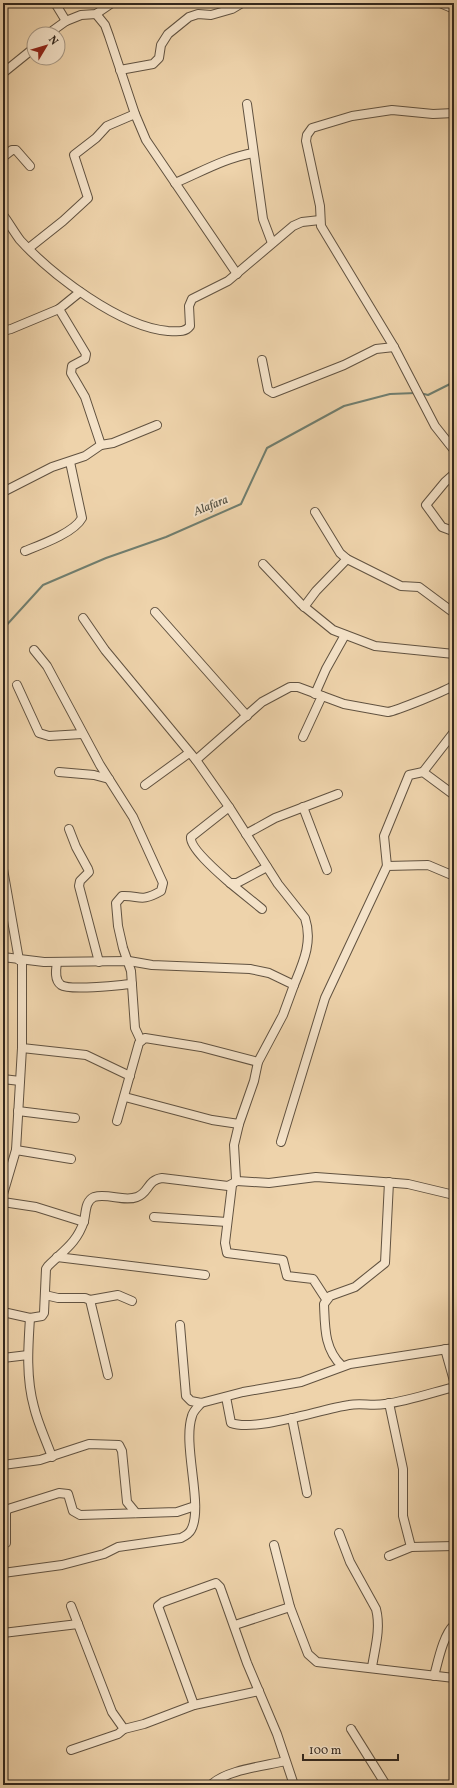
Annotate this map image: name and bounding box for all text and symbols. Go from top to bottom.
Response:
north arrow [26,26,66,66]
text: N [44,33,61,49]
water label: Alafara [191,492,231,520]
scale bar [303,1736,398,1762]
text: 100 m [309,1743,342,1759]

